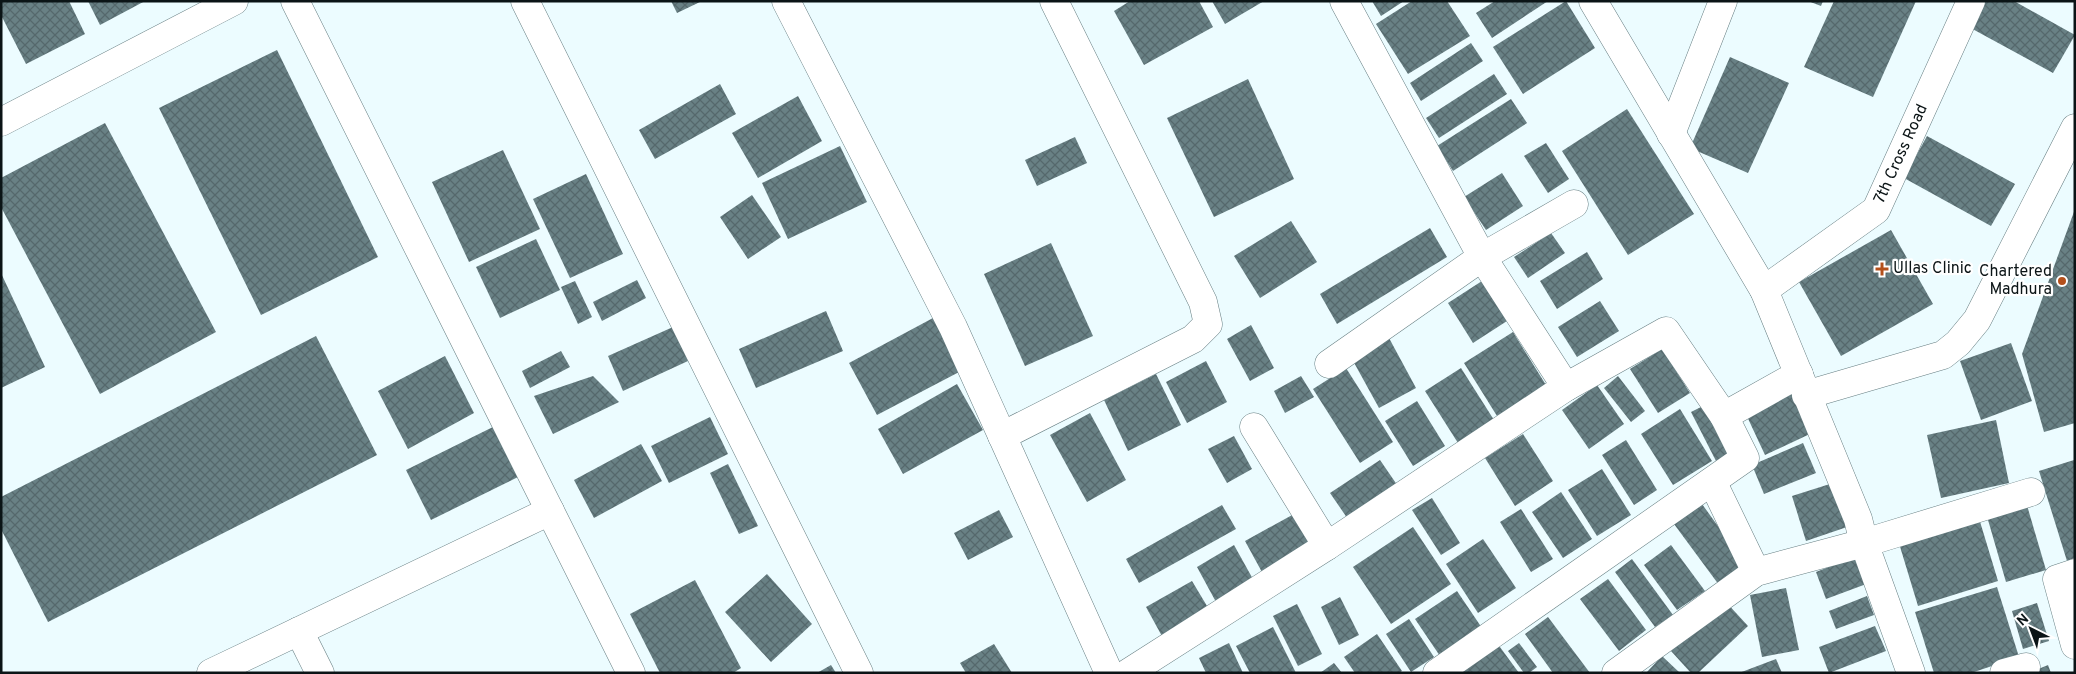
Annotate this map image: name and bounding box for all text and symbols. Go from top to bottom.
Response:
street label: 7th Cross Road [1870,101,1933,207]
place label: Ullas Clinic [1893,259,1972,279]
marker: Ullas Clinic [1875,262,1889,276]
place label: Chartered Madhura [1979,262,2052,300]
marker: Chartered Madhura [2056,275,2068,287]
north arrow [2006,604,2056,654]
text: N [2014,611,2033,630]

